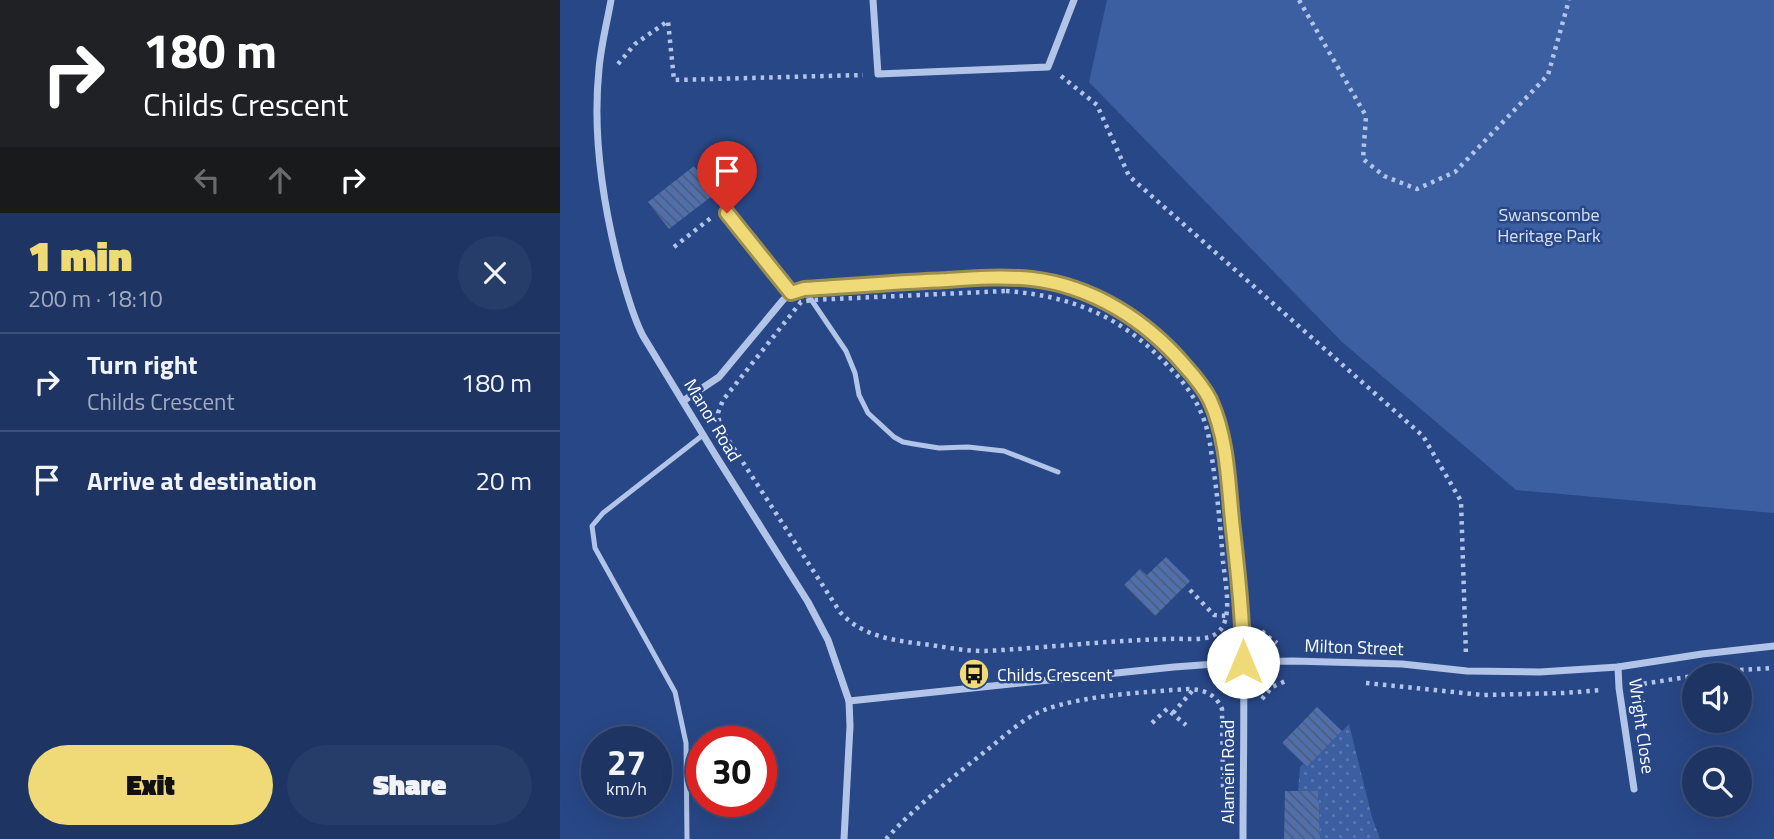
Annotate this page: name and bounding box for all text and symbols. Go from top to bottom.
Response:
text: 180 m [143,12,277,87]
icon: right [28,28,119,119]
text: Childs Crescent [143,80,348,128]
pin [697,141,757,213]
icon: arrive [708,152,746,190]
icon: left [188,161,226,199]
icon: ahead [261,161,299,199]
icon: right [334,161,372,199]
park label: Swanscombe Heritage Park [1497,201,1601,249]
text: 1 min [28,223,132,287]
button: close [458,236,532,310]
text: 200 m · 18:10 [28,281,163,316]
text: Turn right [87,345,198,384]
icon: right [28,363,66,401]
text: 180 m [461,363,532,402]
street label: Manor Road [678,373,748,467]
text: Childs Crescent [87,384,234,419]
icon: arrive [28,461,66,499]
text: Arrive at destination [87,461,317,500]
text: 20 m [475,461,532,500]
position arrow [1206,625,1280,699]
street label: Milton Street [1304,632,1405,662]
bus stop icon: Childs Crescent [957,657,991,691]
place label: Childs Crescent [997,661,1113,688]
map controls [1682,663,1752,817]
button: sound [1682,663,1752,733]
street label: Wright Close [1622,677,1662,775]
street label: Alamein Road [1214,720,1241,824]
speed limit sign: 30 [686,726,777,817]
text: 27 [607,735,646,789]
button: Exit [28,745,273,825]
button: Share [287,745,532,825]
button: search [1682,747,1752,817]
text: km/h [606,775,647,802]

